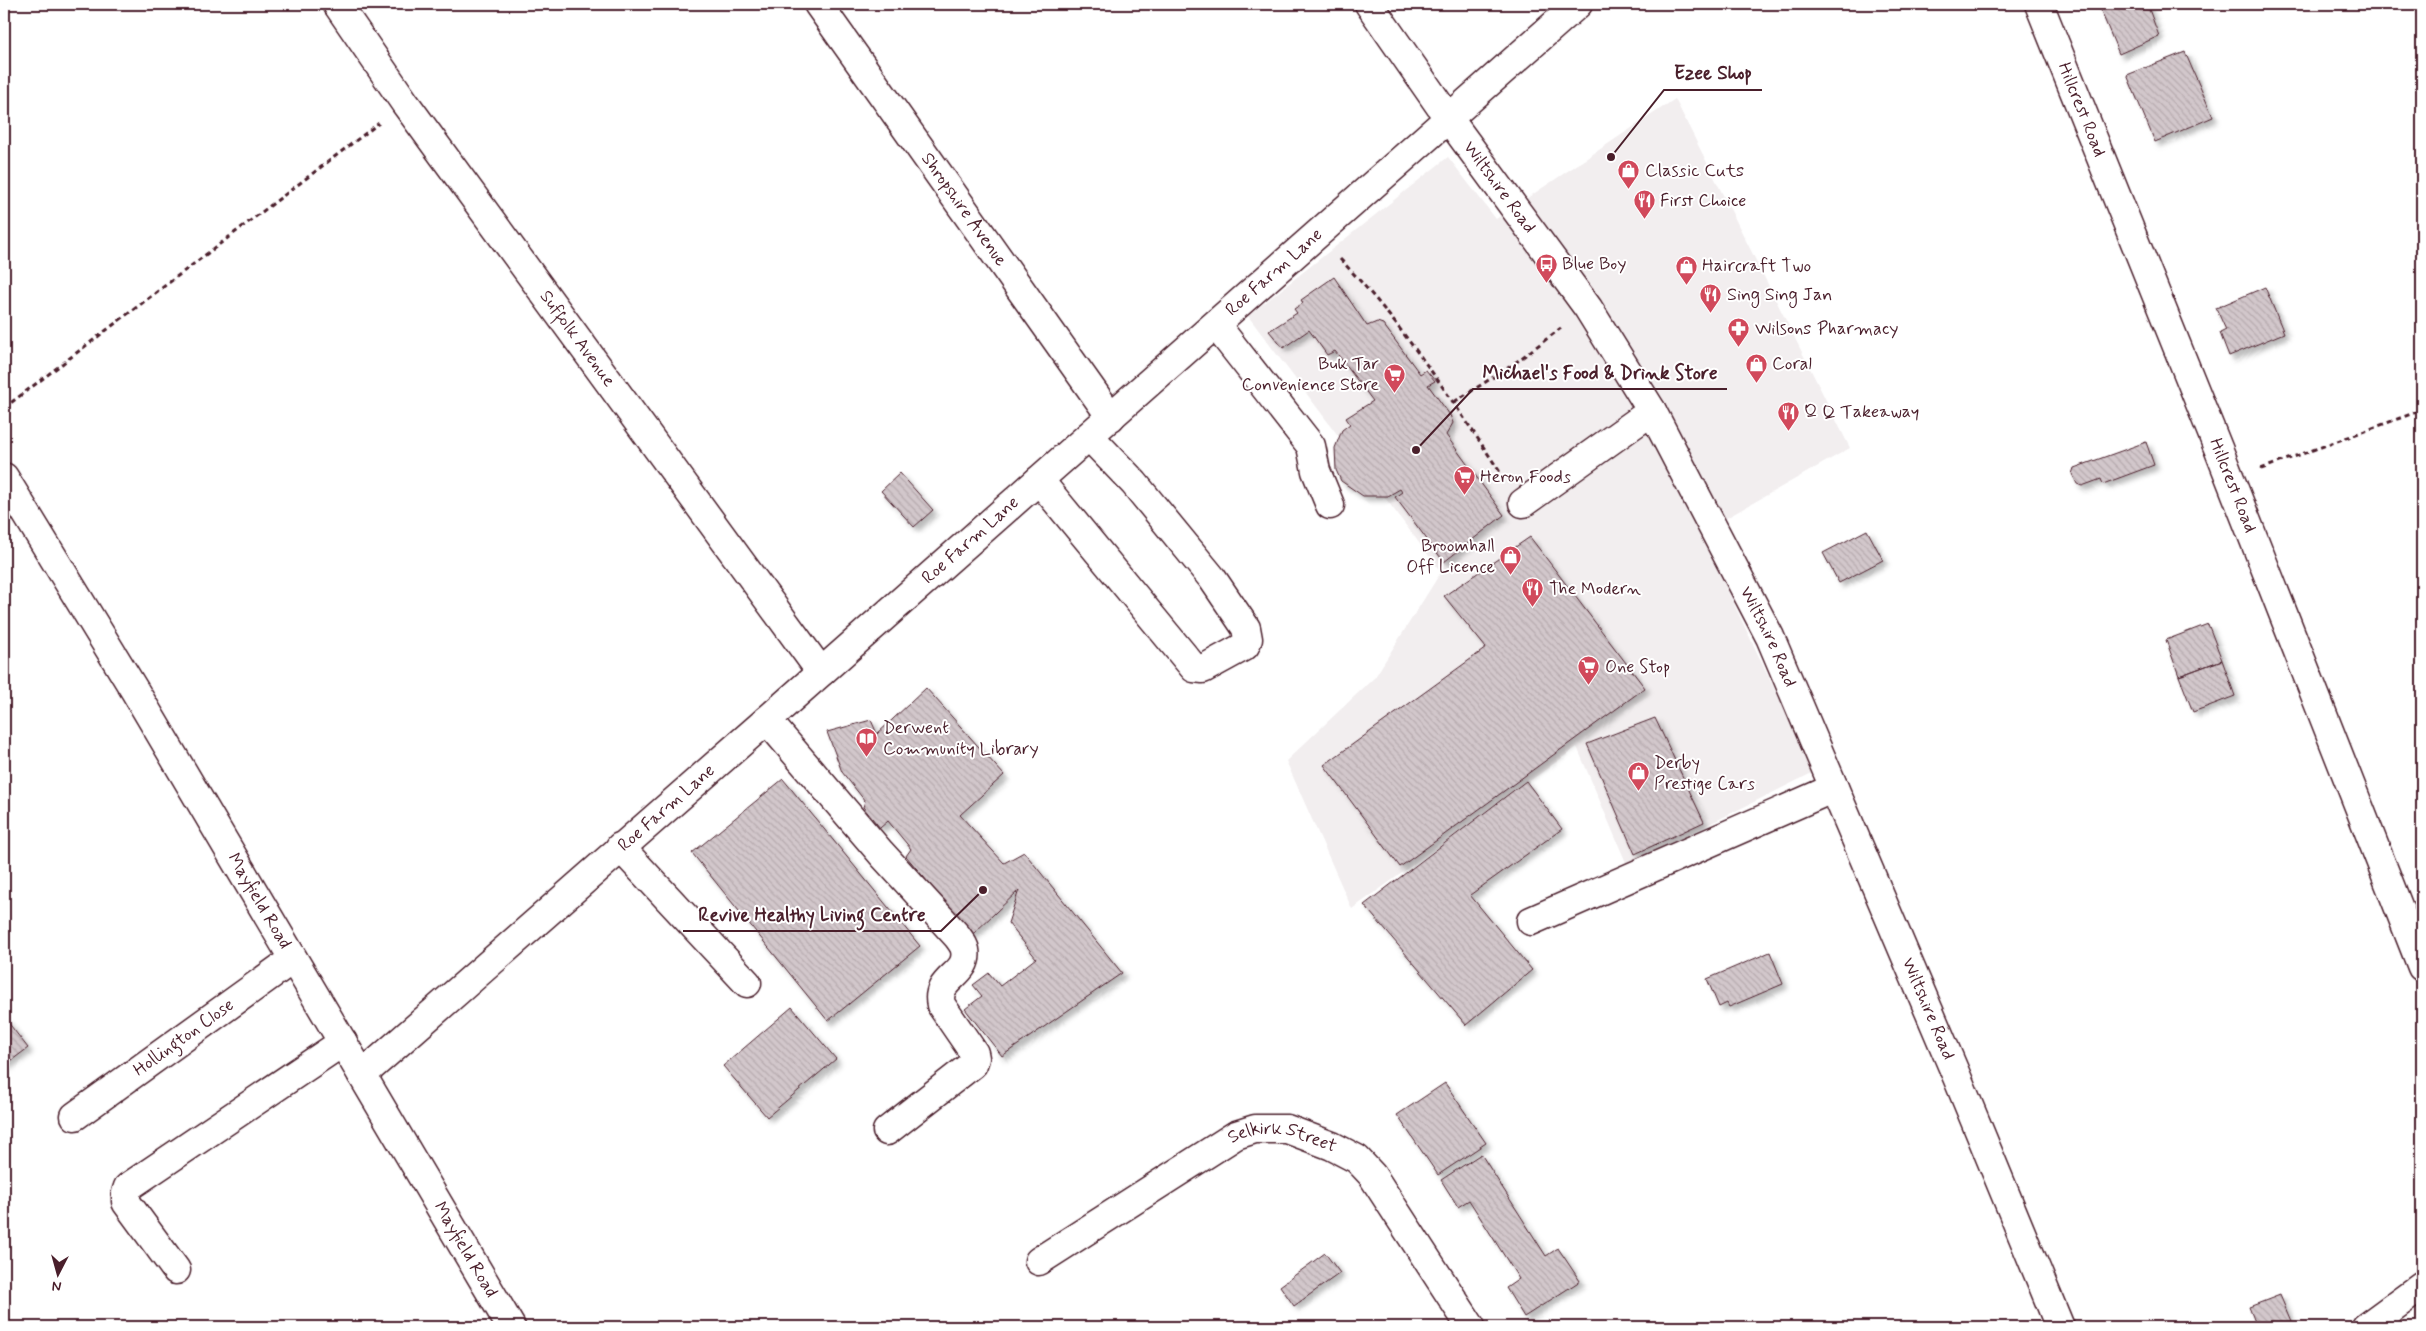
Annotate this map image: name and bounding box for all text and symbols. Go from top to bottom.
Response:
callout: Ezee Shop [1664,56,1762,90]
street label: Hillcrest Road [2052,59,2111,160]
text: Ezee Shop [1674,61,1752,86]
street label: Wiltshire Road [1457,136,1541,238]
street label: Shropshire Avenue [915,148,1012,271]
shop icon: Classic Cuts [1617,159,1641,190]
place label: Classic Cuts [1645,159,1744,183]
restaurant icon: First Choice [1632,189,1656,220]
place label: First Choice [1660,189,1746,213]
street label: Roe Farm Lane [1220,223,1328,322]
bus stop icon: Blue Boy [1534,252,1558,283]
place label: Blue Boy [1562,252,1626,276]
shop icon: Haircraft Two [1674,254,1698,285]
place label: Haircraft Two [1702,254,1811,278]
restaurant icon: Sing Sing Jan [1699,283,1723,314]
place label: Sing Sing Jan [1727,283,1832,308]
street label: Suffolk Avenue [534,285,621,392]
pharmacy icon: Wilsons Pharmacy [1727,317,1751,348]
place label: Wilsons Pharmacy [1755,317,1898,341]
place label: Buk Tar Convenience Store [1242,352,1379,397]
shop icon: Coral [1744,352,1768,383]
place label: Coral [1772,352,1812,376]
callout: Michael's Food & Drink Store [1473,355,1727,389]
text: Michael's Food & Drink Store [1482,361,1718,386]
supermarket icon: Buk Tar Convenience Store [1383,362,1407,393]
restaurant icon: Q Q Takeaway [1776,400,1800,431]
place label: Q Q Takeaway [1804,400,1919,424]
street label: Hillcrest Road [2203,435,2262,536]
supermarket icon: Heron Foods [1452,465,1476,496]
place label: Heron Foods [1480,465,1571,489]
street label: Roe Farm Lane [917,491,1024,590]
place label: Broomhall Off Licence [1406,534,1495,579]
shop icon: Broomhall Off Licence [1499,544,1523,575]
restaurant icon: The Modern [1521,577,1545,608]
place label: The Modern [1549,577,1641,601]
street label: Wiltshire Road [1734,582,1802,691]
supermarket icon: One Stop [1577,655,1601,686]
place label: One Stop [1605,655,1670,679]
place label: Derwent Community Library [883,716,1039,761]
library icon: Derwent Community Library [855,726,879,757]
place label: Derby Prestige Cars [1654,751,1755,796]
street label: Roe Farm Lane [613,759,720,857]
shop icon: Derby Prestige Cars [1626,761,1650,792]
street label: Mayfield Road [222,849,297,954]
callout: Revive Healthy Living Centre [683,897,941,931]
text: Revive Healthy Living Centre [698,903,926,931]
street label: Wiltshire Road [1896,954,1960,1064]
street label: Hollington Close [128,993,239,1082]
street label: Selkirk Street [1223,1116,1340,1159]
street label: Mayfield Road [428,1197,503,1302]
north arrow [32,1248,82,1298]
text: N [51,1276,62,1295]

